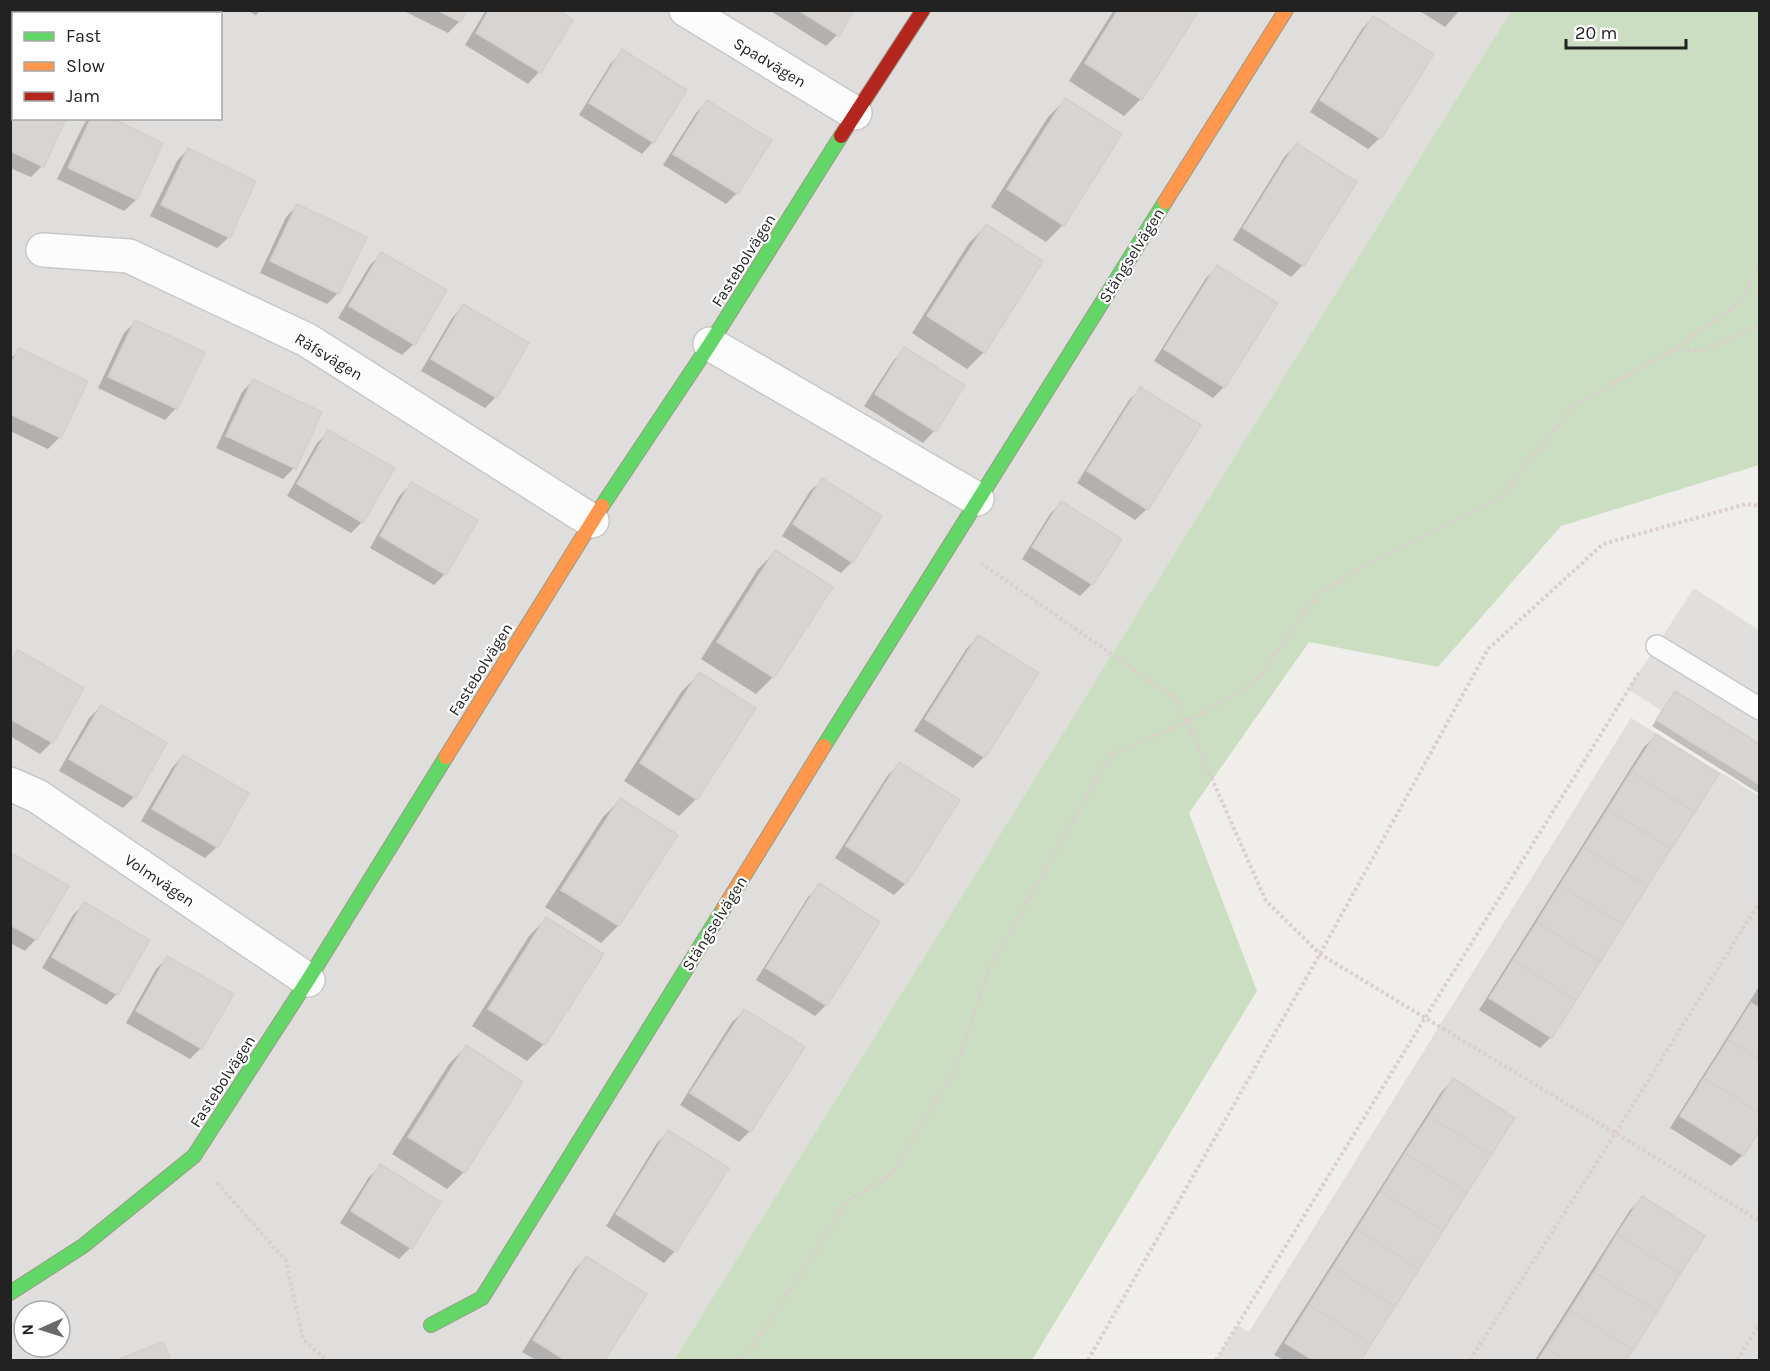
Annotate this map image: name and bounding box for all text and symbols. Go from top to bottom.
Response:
legend [12,12,222,120]
scale bar [1566,12,1686,50]
text: 20 m [1575,22,1617,44]
text: Fast [66,25,101,47]
street label: Spadvägen [730,33,809,91]
text: Slow [66,55,105,77]
text: Jam [66,85,100,107]
street label: Stängselvägen [1095,204,1168,306]
street label: Fastebolvägen [707,210,780,310]
street label: Räfsvägen [291,329,366,384]
street label: Fastebolvägen [444,619,517,719]
street label: Volmvägen [121,850,198,911]
street label: Stängselvägen [678,872,751,974]
street label: Fastebolvägen [186,1032,259,1131]
north arrow [12,1299,72,1359]
text: N [18,1324,37,1336]

